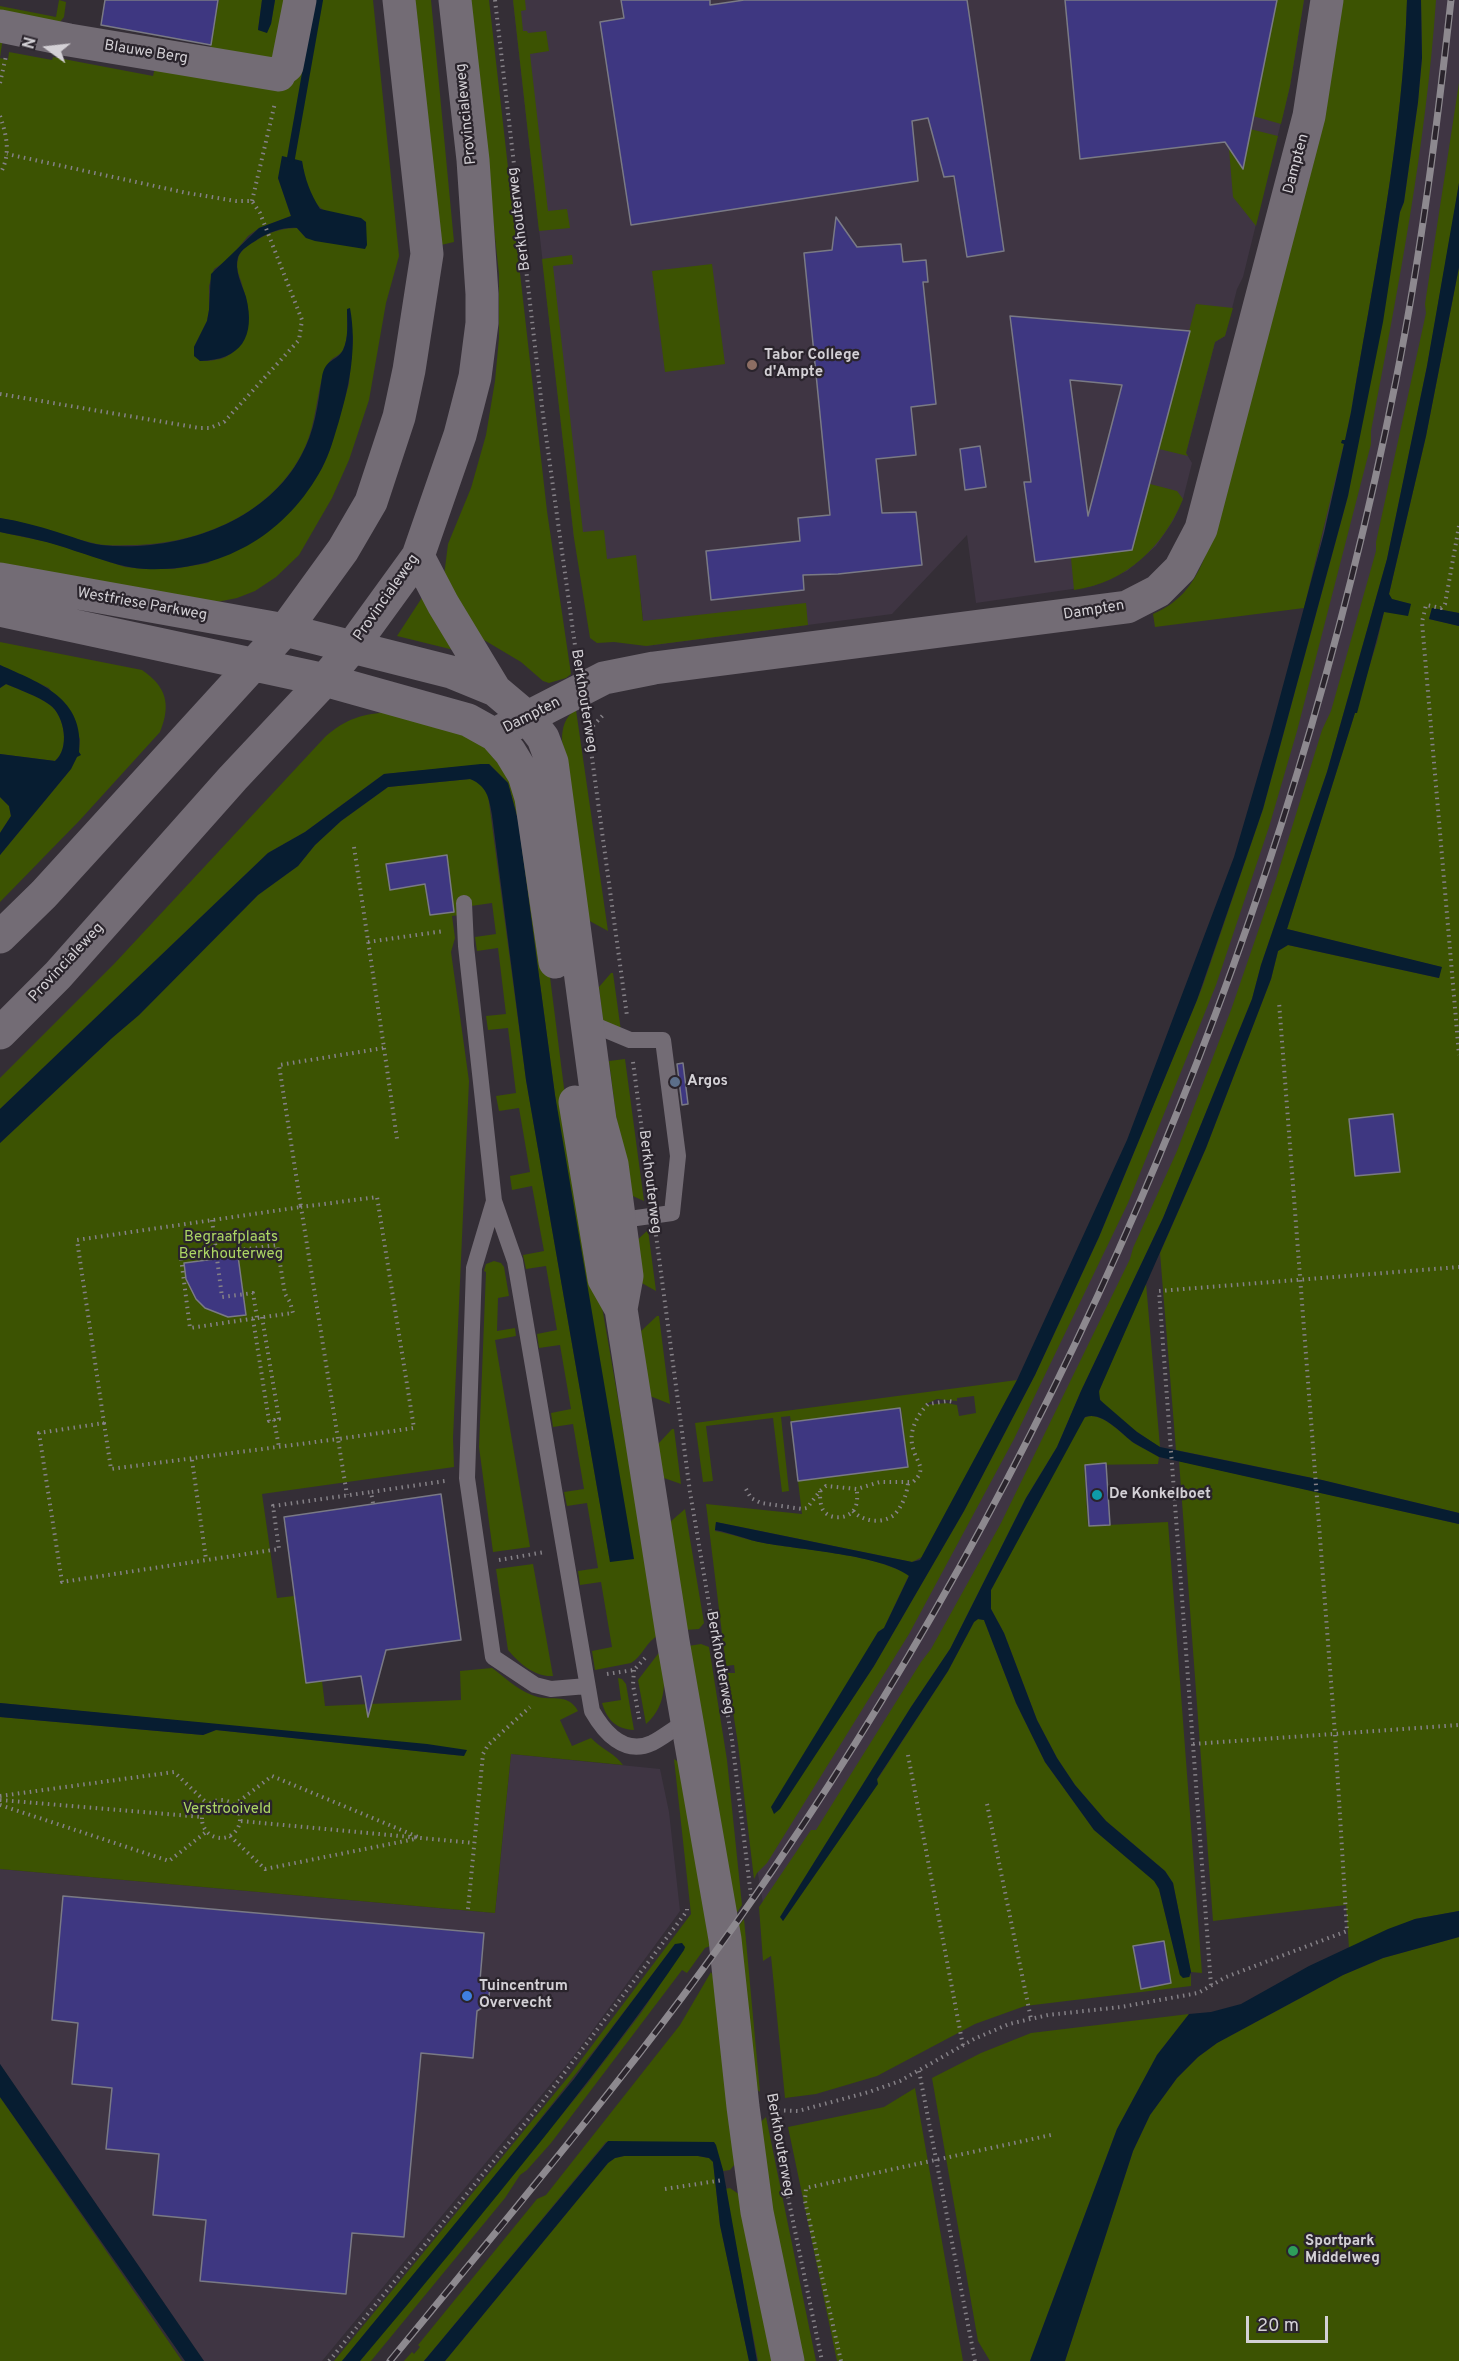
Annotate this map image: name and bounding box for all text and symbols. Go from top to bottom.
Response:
north arrow [18,18,78,78]
text: N [19,35,42,51]
street label: Blauwe Berg [103,38,189,68]
street label: Provincialeweg [453,62,481,166]
street label: Dampten [1280,132,1314,196]
street label: Berkhouterweg [505,166,535,272]
place label: Tabor College d'Ampte [764,347,860,382]
marker: Tabor College d'Ampte [745,358,759,372]
street label: Provincialeweg [350,551,424,645]
street label: Westfriese Parkweg [76,585,208,625]
street label: Dampten [1062,597,1126,625]
street label: Berkhouterweg [566,648,600,754]
street label: Dampten [501,694,563,738]
street label: Provincialeweg [26,920,108,1006]
place label: Argos [687,1073,728,1091]
marker: Argos [668,1075,682,1089]
street label: Berkhouterweg [634,1129,664,1235]
park label: Begraafplaats Berkhouterweg [179,1229,283,1264]
place label: De Konkelboet [1109,1486,1211,1504]
marker: De Konkelboet [1090,1488,1104,1502]
street label: Berkhouterweg [701,1610,737,1716]
park label: Verstrooiveld [183,1801,271,1819]
place label: Tuincentrum Overvecht [479,1978,568,2013]
marker: Tuincentrum Overvecht [460,1989,474,2003]
street label: Berkhouterweg [761,2092,797,2198]
place label: Sportpark Middelweg [1305,2233,1380,2268]
marker: Sportpark Middelweg [1286,2244,1300,2258]
scale bar [1249,2304,1332,2342]
text: 20 m [1257,2315,1299,2338]

